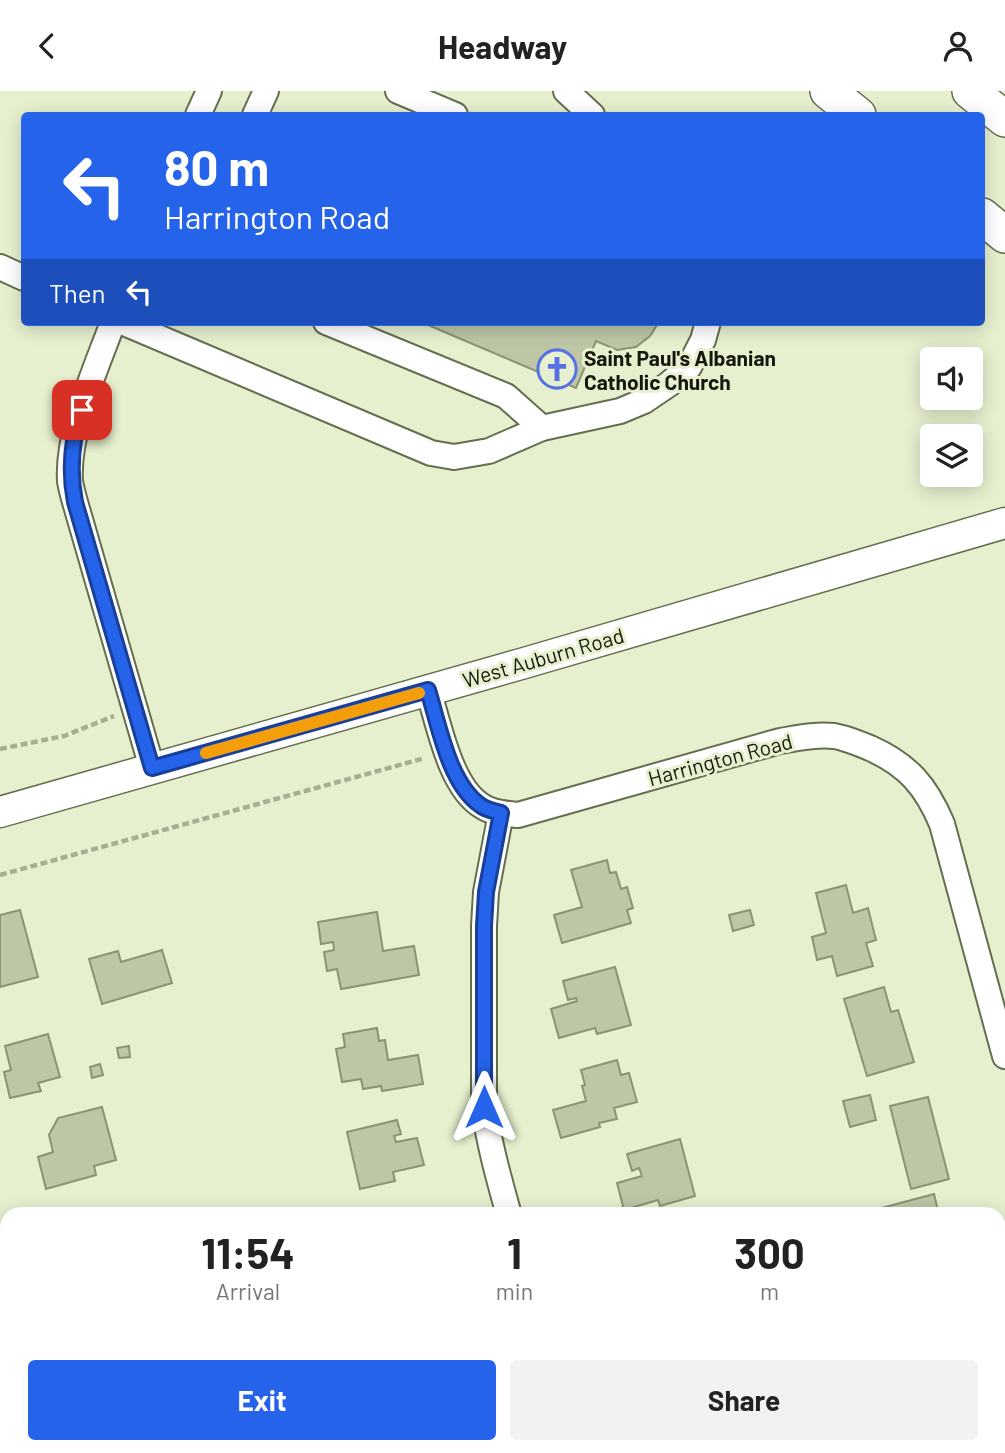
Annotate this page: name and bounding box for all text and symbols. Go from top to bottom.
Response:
icon: back [28,27,66,65]
text: Headway [438,27,567,65]
icon: person [939,27,977,65]
text: 80 m [164,137,269,196]
icon: left [49,140,140,231]
text: Harrington Road [164,197,390,235]
icon: left [120,273,158,311]
text: Then [49,277,106,308]
place label: Saint Paul's Albanian Catholic Church [584,345,776,394]
map controls [920,347,983,487]
button: sound [920,347,983,410]
church icon: Saint Paul's Albanian Catholic Church [536,348,578,390]
pin [52,380,112,440]
icon: arrive [63,391,101,429]
button: layers [920,424,983,487]
street label: West Auburn Road [459,622,627,692]
street label: Harrington Road [645,728,795,790]
position arrow [447,1070,521,1144]
text: 11:54 [201,1227,295,1277]
text: 1 [507,1227,522,1277]
text: 300 [734,1227,805,1277]
text: Arrival [216,1277,280,1305]
text: min [496,1277,533,1305]
text: m [760,1277,779,1305]
button: Exit [28,1360,496,1440]
button: Share [510,1360,978,1440]

